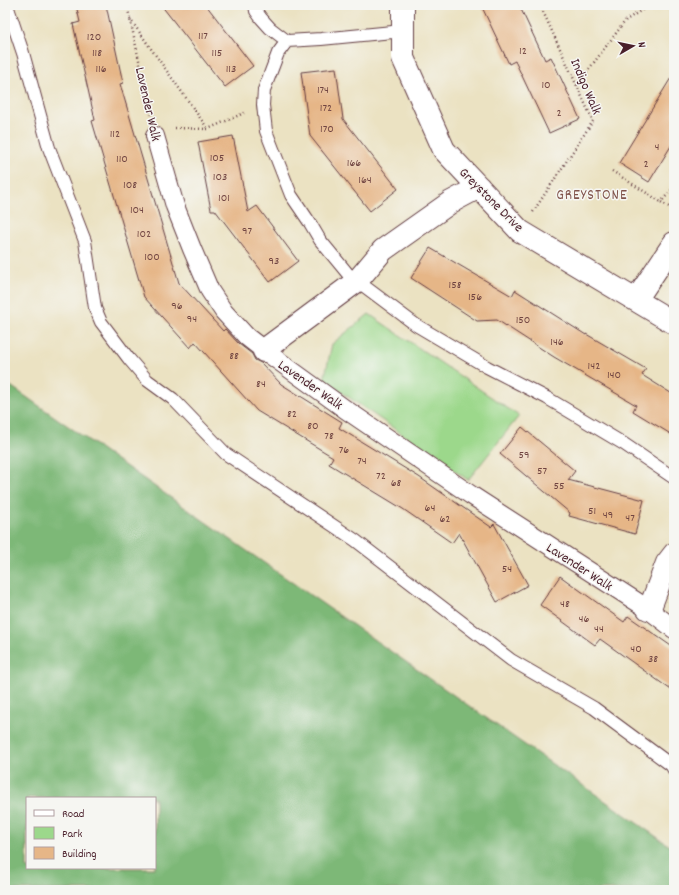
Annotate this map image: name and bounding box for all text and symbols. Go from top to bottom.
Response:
north arrow [613,26,653,66]
house number: 117 [198,28,208,45]
house number: 120 [87,29,101,46]
text: N [633,41,649,49]
house number: 12 [519,43,527,60]
house number: 118 [92,45,102,62]
house number: 115 [212,45,222,62]
street label: Indigo Walk [564,56,606,118]
house number: 116 [95,61,107,78]
house number: 113 [226,61,236,78]
street label: Lavender Walk [129,65,165,144]
house number: 10 [541,77,551,94]
house number: 174 [317,82,329,99]
house number: 172 [320,100,332,117]
house number: 2 [556,105,562,122]
house number: 170 [320,121,334,138]
house number: 112 [110,126,120,143]
house number: 4 [655,139,660,156]
house number: 105 [210,150,224,167]
house number: 110 [116,151,128,168]
house number: 166 [347,155,361,172]
house number: 2 [643,156,649,173]
street label: Greystone Drive [454,164,527,237]
house number: 103 [213,169,227,186]
house number: 164 [358,172,372,189]
house number: 108 [123,177,137,194]
district label: GREYSTONE [556,185,628,207]
house number: 101 [218,190,230,207]
house number: 104 [130,202,144,219]
house number: 97 [242,223,252,240]
house number: 102 [137,226,151,243]
house number: 100 [144,249,160,266]
house number: 93 [269,253,279,270]
house number: 158 [449,277,462,294]
house number: 156 [468,289,482,306]
house number: 96 [171,298,183,315]
house number: 94 [187,311,197,328]
house number: 150 [516,312,530,329]
house number: 146 [550,334,564,351]
house number: 88 [229,348,239,365]
street label: Lavender Walk [273,356,347,416]
house number: 142 [588,358,600,375]
house number: 140 [607,367,621,384]
house number: 84 [256,376,266,393]
house number: 82 [287,406,297,423]
house number: 80 [307,418,319,435]
house number: 78 [324,428,334,445]
house number: 76 [339,442,349,459]
house number: 59 [518,447,530,464]
house number: 74 [357,453,367,470]
house number: 57 [537,463,547,480]
house number: 72 [376,468,386,485]
house number: 68 [391,475,402,492]
house number: 55 [553,478,565,495]
house number: 64 [425,500,435,517]
house number: 51 [588,503,596,520]
house number: 49 [603,507,613,524]
house number: 47 [625,510,635,527]
house number: 62 [439,511,451,528]
street label: Lavender Walk [542,539,616,597]
house number: 54 [502,561,512,578]
house number: 48 [560,596,570,613]
house number: 46 [579,611,590,628]
house number: 44 [594,621,604,638]
house number: 40 [630,641,642,658]
house number: 38 [648,651,658,668]
legend [26,797,156,869]
text: Road [62,806,84,823]
text: Park [62,826,83,843]
text: Building [62,846,97,863]

